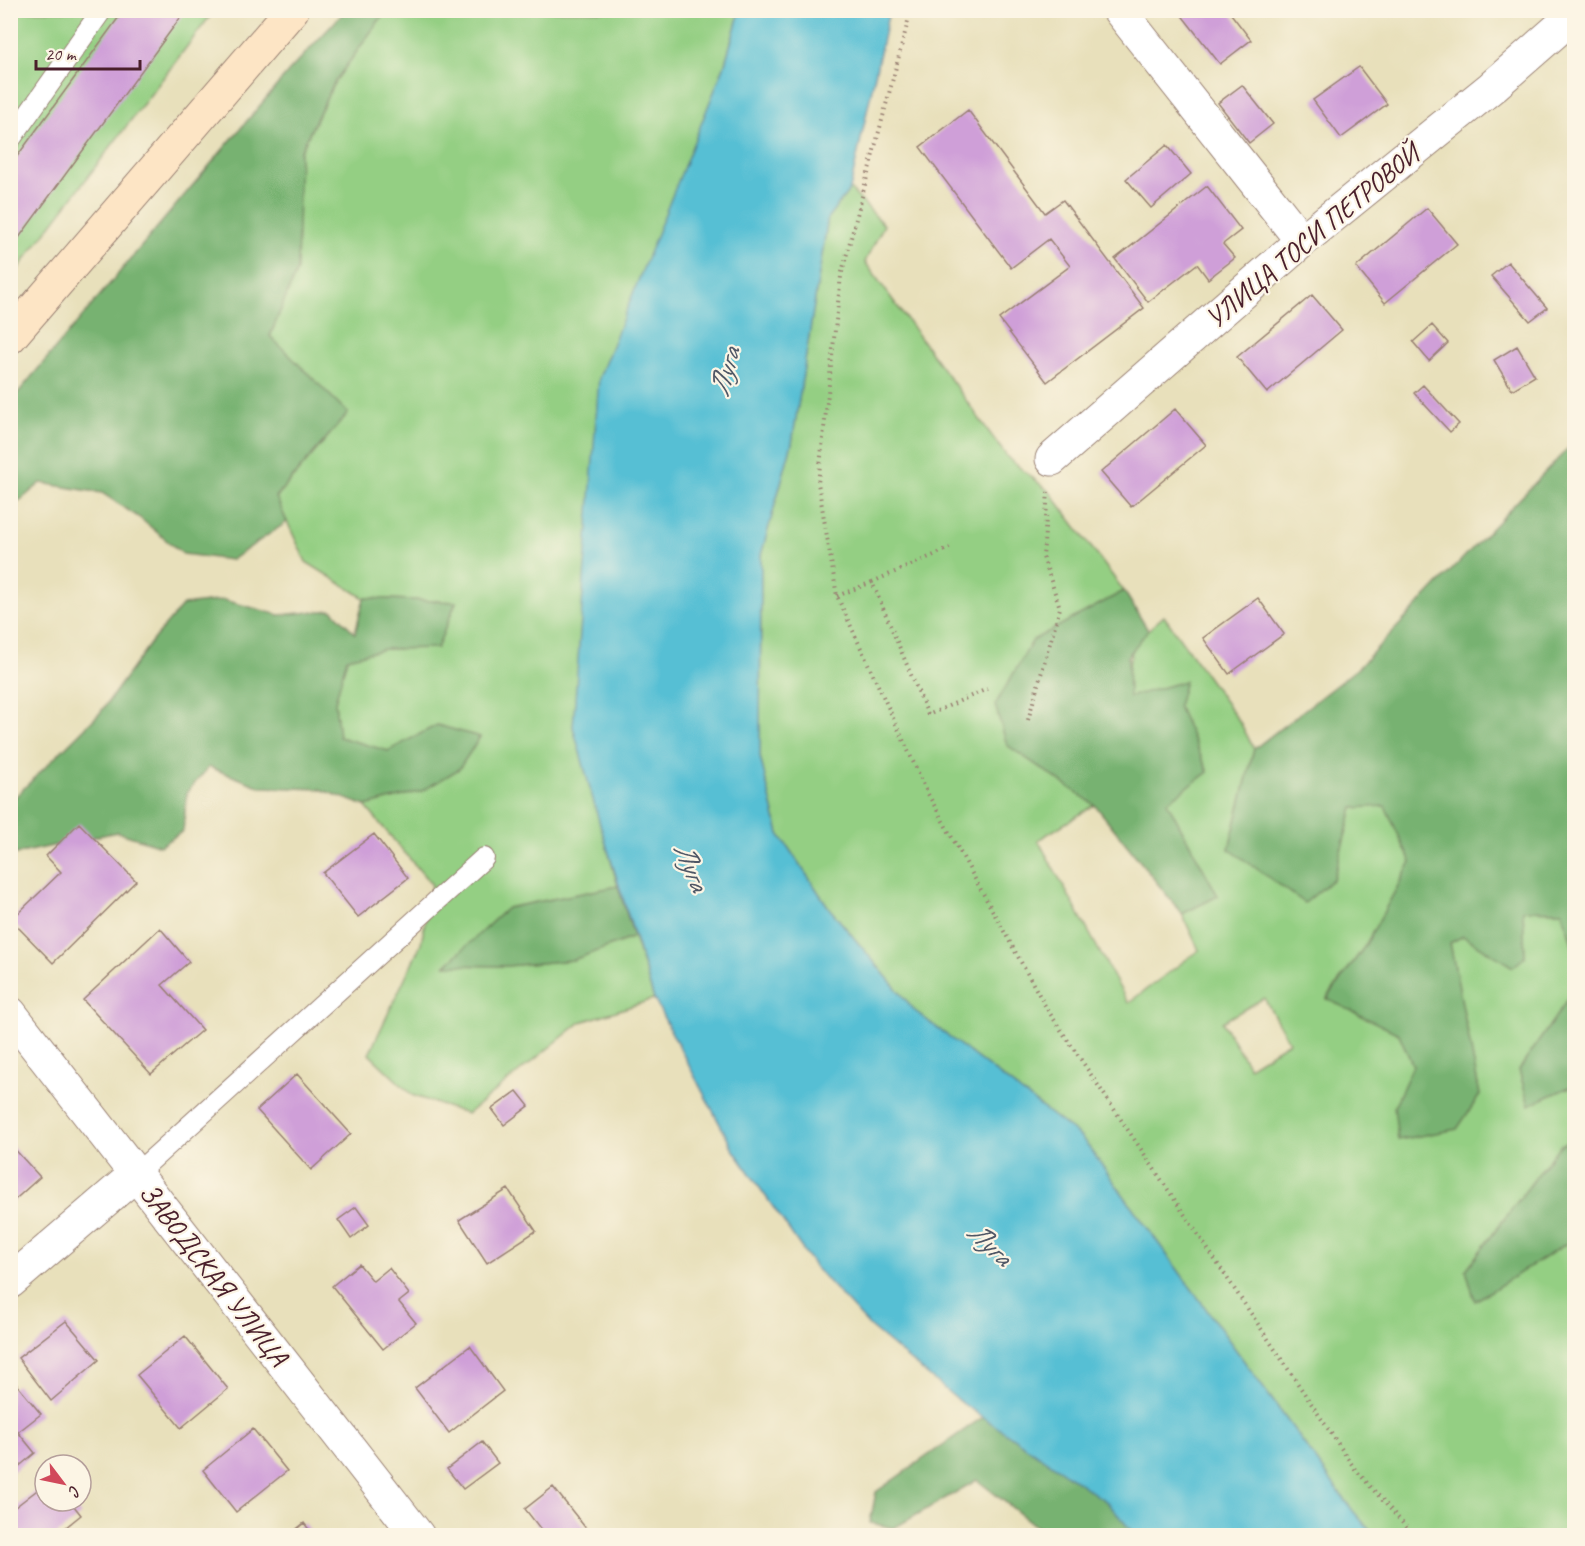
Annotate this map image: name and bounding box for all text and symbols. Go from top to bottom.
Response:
scale bar [36,33,140,71]
text: 20 m [45,43,78,65]
street label: УЛИЦА ТОСИ ПЕТРОВОЙ [1198,133,1429,336]
water label: Луга [699,340,750,401]
water label: Луга [665,836,720,898]
street label: ЗАВОДСКАЯ УЛИЦА [132,1176,297,1374]
water label: Луга [959,1212,1023,1276]
north arrow [33,1453,93,1513]
text: С [63,1482,85,1501]

